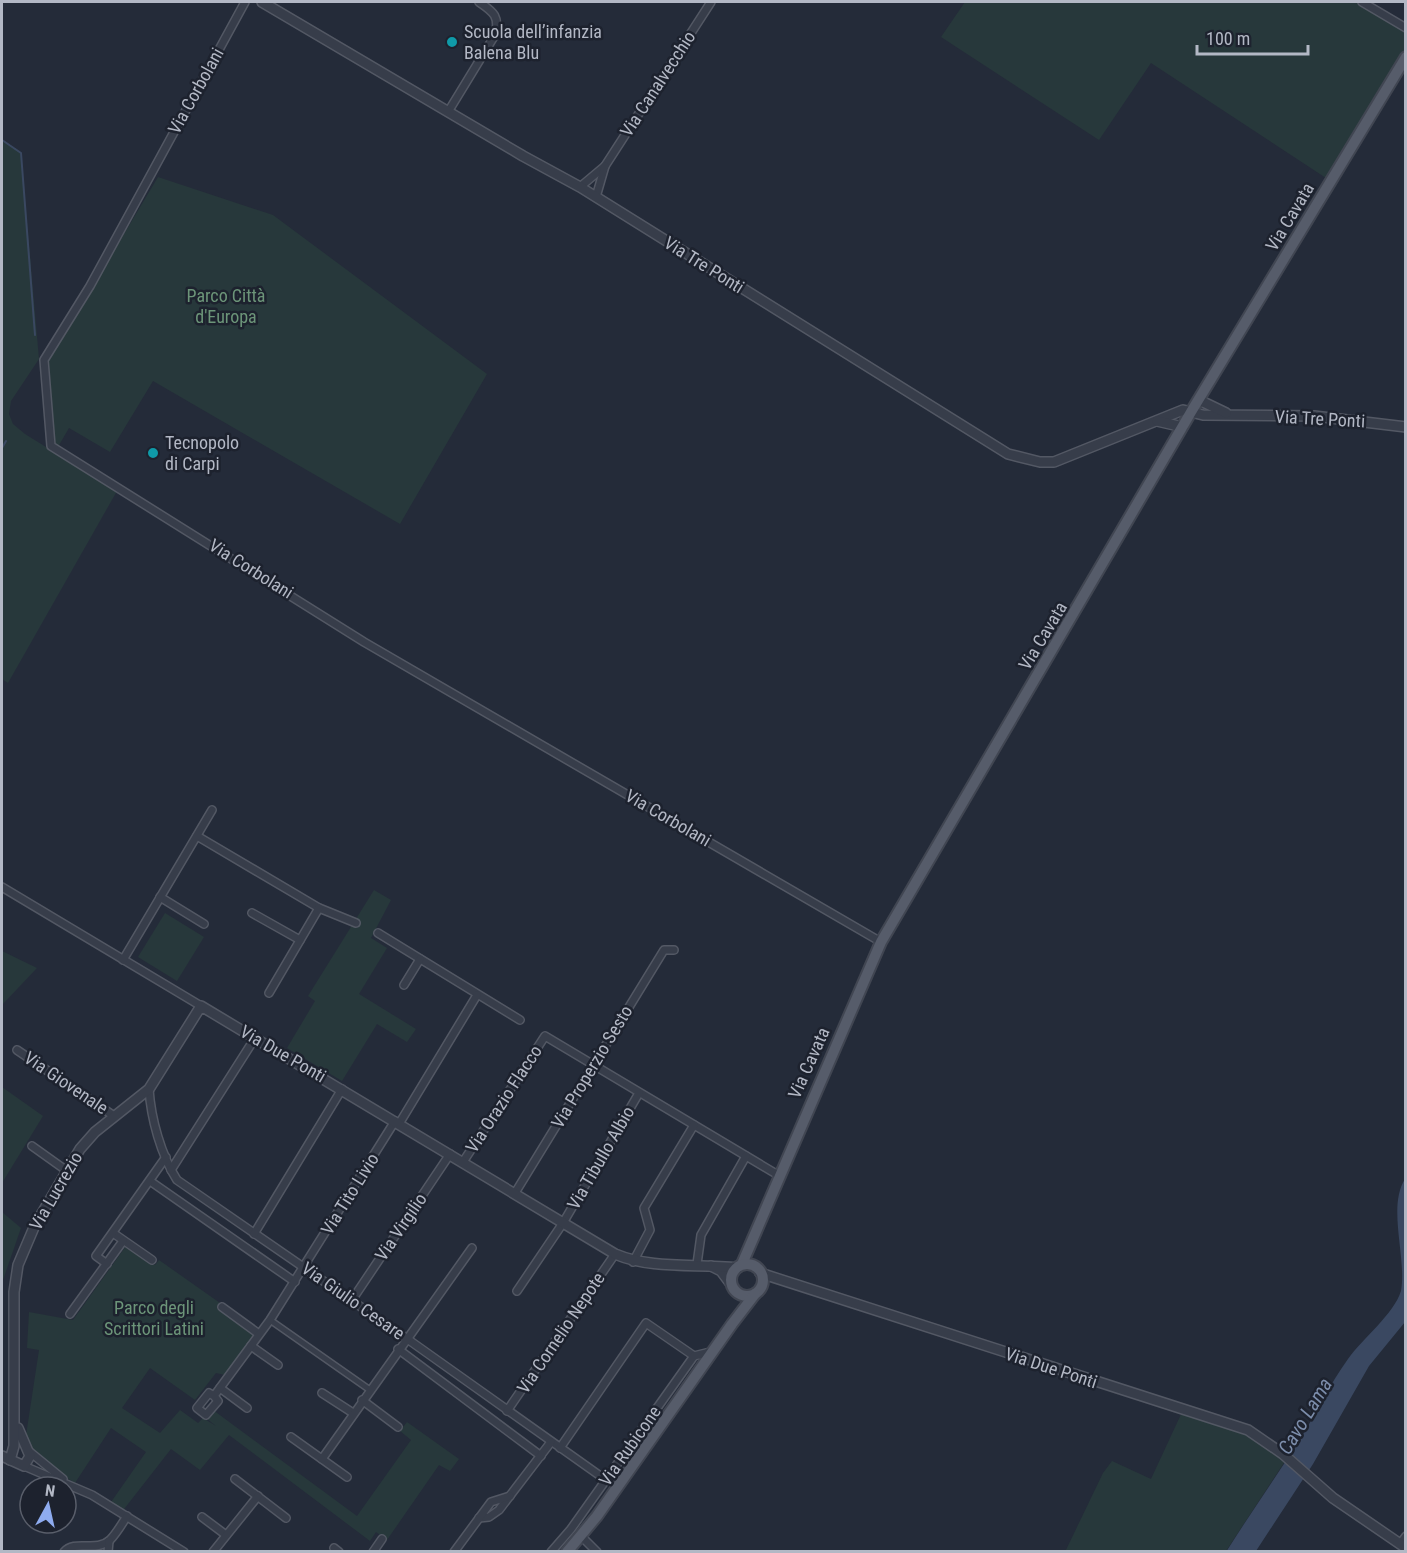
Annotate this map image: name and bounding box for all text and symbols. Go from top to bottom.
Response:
scale bar [1197,18,1308,56]
place label: Scuola dell’infanzia Balena Blu [464,21,602,63]
street label: Via Canalvecchio [616,27,700,141]
text: 100 m [1206,28,1250,49]
marker: Scuola dell’infanzia Balena Blu [445,35,459,49]
street label: Via Corbolani [163,44,228,137]
street label: Via Cavata [1261,179,1318,255]
street label: Via Tre Ponti [660,232,748,297]
park label: Parco Città d'Europa [187,285,265,327]
street label: Via Tre Ponti [1274,406,1366,431]
place label: Tecnopolo di Carpi [165,432,239,474]
marker: Tecnopolo di Carpi [146,446,160,460]
street label: Via Corbolani [205,534,297,603]
street label: Via Cavata [1014,598,1071,674]
street label: Via Corbolani [622,785,715,850]
street label: Via Properzio Sesto [547,1002,636,1132]
street label: Via Due Ponti [237,1021,330,1087]
street label: Via Cavata [784,1024,834,1102]
street label: Via Orazio Flacco [461,1041,546,1156]
street label: Via Giovenale [20,1047,112,1118]
street label: Via Tibullo Albio [563,1102,639,1213]
street label: Via Lucrezio [25,1148,86,1234]
street label: Via Tito Livio [316,1149,383,1238]
street label: Via Virgilio [370,1189,431,1264]
street label: Via Giulio Cesare [298,1257,409,1344]
street label: Via Cornelio Nepote [512,1268,609,1397]
park label: Parco degli Scrittori Latini [104,1297,204,1339]
street label: Via Due Ponti [1002,1343,1100,1392]
water label: Cavo Lama [1273,1373,1337,1459]
street label: Via Rubicone [594,1402,665,1490]
north arrow [18,1475,78,1535]
text: N [44,1481,56,1501]

